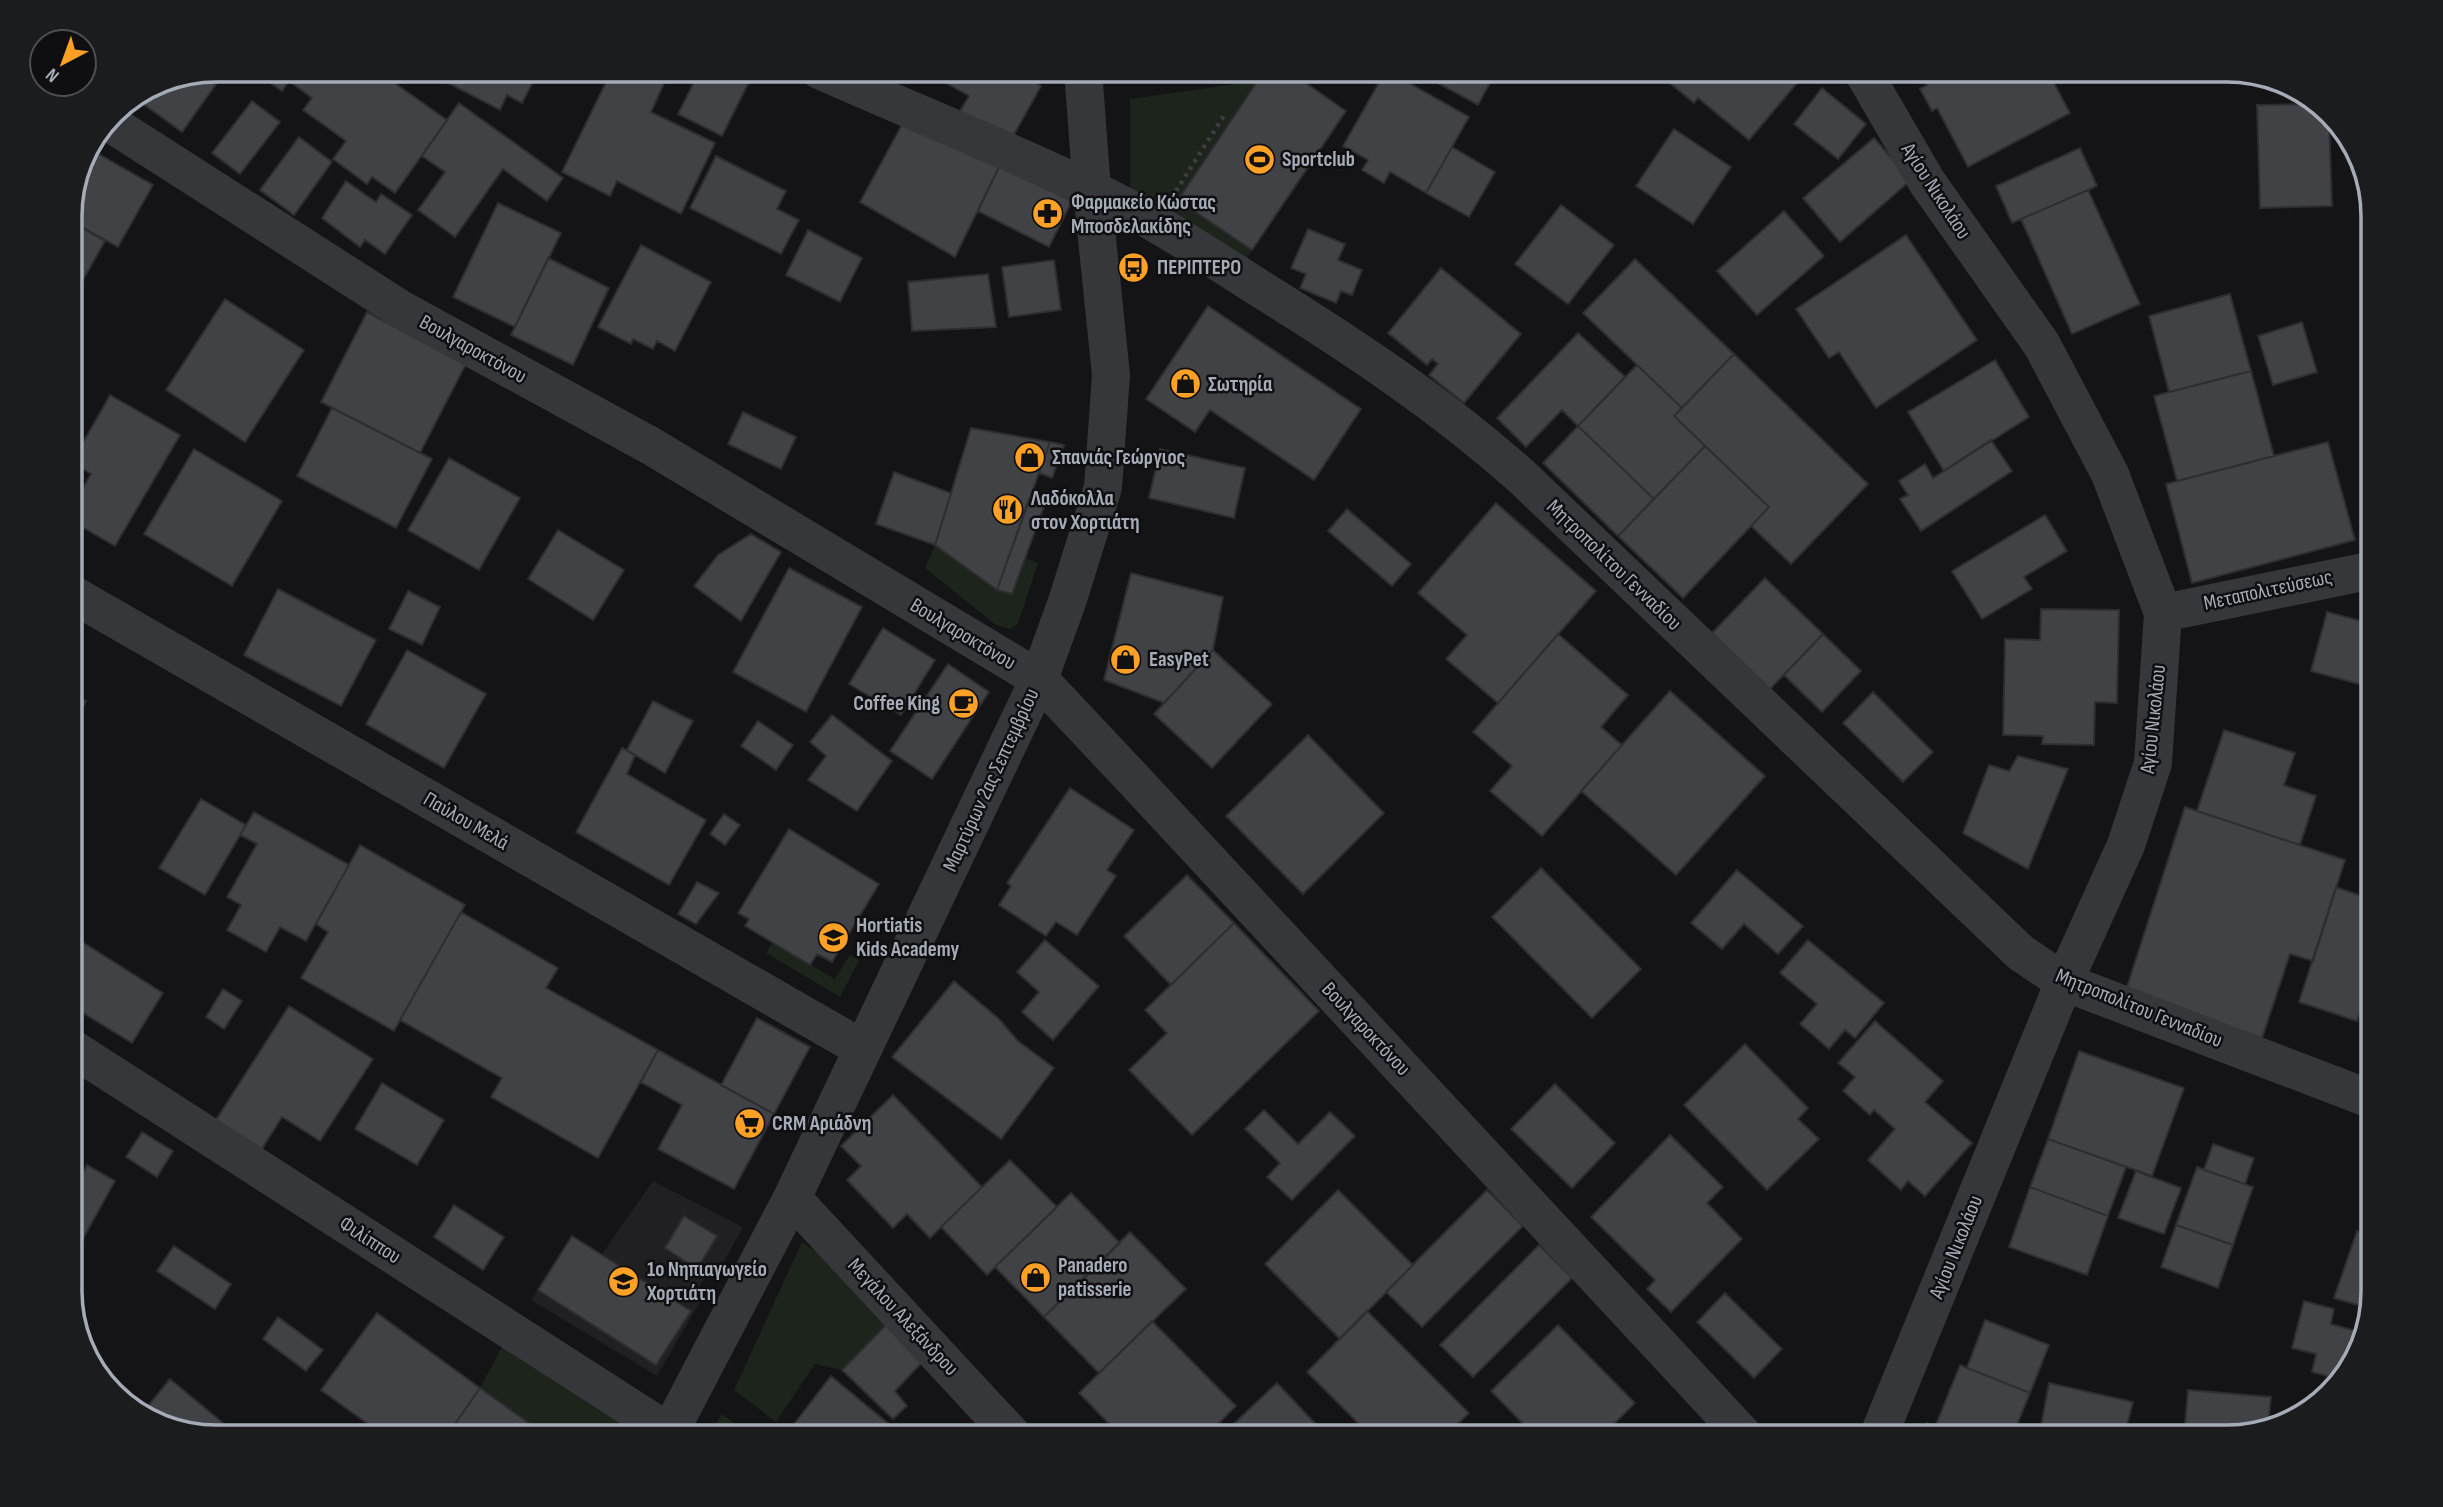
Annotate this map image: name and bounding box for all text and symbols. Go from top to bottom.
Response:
north arrow [28,28,98,98]
text: N [41,63,64,87]
street label: Αγίου Νικολάου [1895,138,1976,244]
sports icon: Sportclub [1242,142,1276,176]
place label: Sportclub [1282,147,1355,172]
place label: Φαρμακείο Κώστας Μποσδελακίδης [1071,190,1216,239]
pharmacy icon: Φαρμακείο Κώστας Μποσδελακίδης [1031,197,1065,231]
bus stop icon: ΠΕΡΙΠΤΕΡΟ [1117,250,1151,284]
place label: ΠΕΡΙΠΤΕΡΟ [1157,255,1241,280]
street label: Βουλγαροκτόνου [415,309,531,389]
shop icon: Σωτηρία [1168,367,1202,401]
place label: Σωτηρία [1208,372,1273,397]
shop icon: Σπανιάς Γεώργιος [1012,440,1046,474]
place label: Σπανιάς Γεώργιος [1052,445,1186,470]
place label: Λαδόκολλα στον Χορτιάτη [1030,486,1140,535]
restaurant icon: Λαδόκολλα στον Χορτιάτη [991,493,1025,527]
street label: Μητροπολίτου Γενναδίου [1541,494,1687,636]
street label: Μεταπολιτεύσεως [2201,564,2335,616]
street label: Βουλγαροκτόνου [906,593,1020,675]
shop icon: EasyPet [1109,642,1143,676]
place label: EasyPet [1149,647,1209,672]
street label: Αγίου Νικολάου [2135,663,2171,776]
street label: Μαρτύρων 2ας Σεπτεμβρίου [938,684,1044,876]
cafe icon: Coffee King [946,686,980,720]
place label: Coffee King [853,691,940,716]
street label: Παύλου Μελά [419,787,513,856]
place label: Hortiatis Kids Academy [856,913,960,962]
school or university icon: Hortiatis Kids Academy [816,920,850,954]
street label: Μητροπολίτου Γενναδίου [2052,963,2226,1053]
street label: Βουλγαροκτόνου [1316,977,1416,1081]
supermarket icon: CRM Αριάδνη [732,1106,766,1140]
place label: CRM Αριάδνη [772,1111,871,1136]
street label: Αγίου Νικολάου [1924,1192,1988,1303]
street label: Φιλίππου [334,1211,406,1269]
street label: Μεγάλου Αλεξάνδρου [842,1253,964,1381]
place label: Panadero patisserie [1058,1253,1132,1302]
place label: 1ο Νηπιαγωγείο Χορτιάτη [646,1257,767,1306]
shop icon: Panadero patisserie [1018,1260,1052,1294]
school or university icon: 1ο Νηπιαγωγείο Χορτιάτη [607,1264,641,1298]

